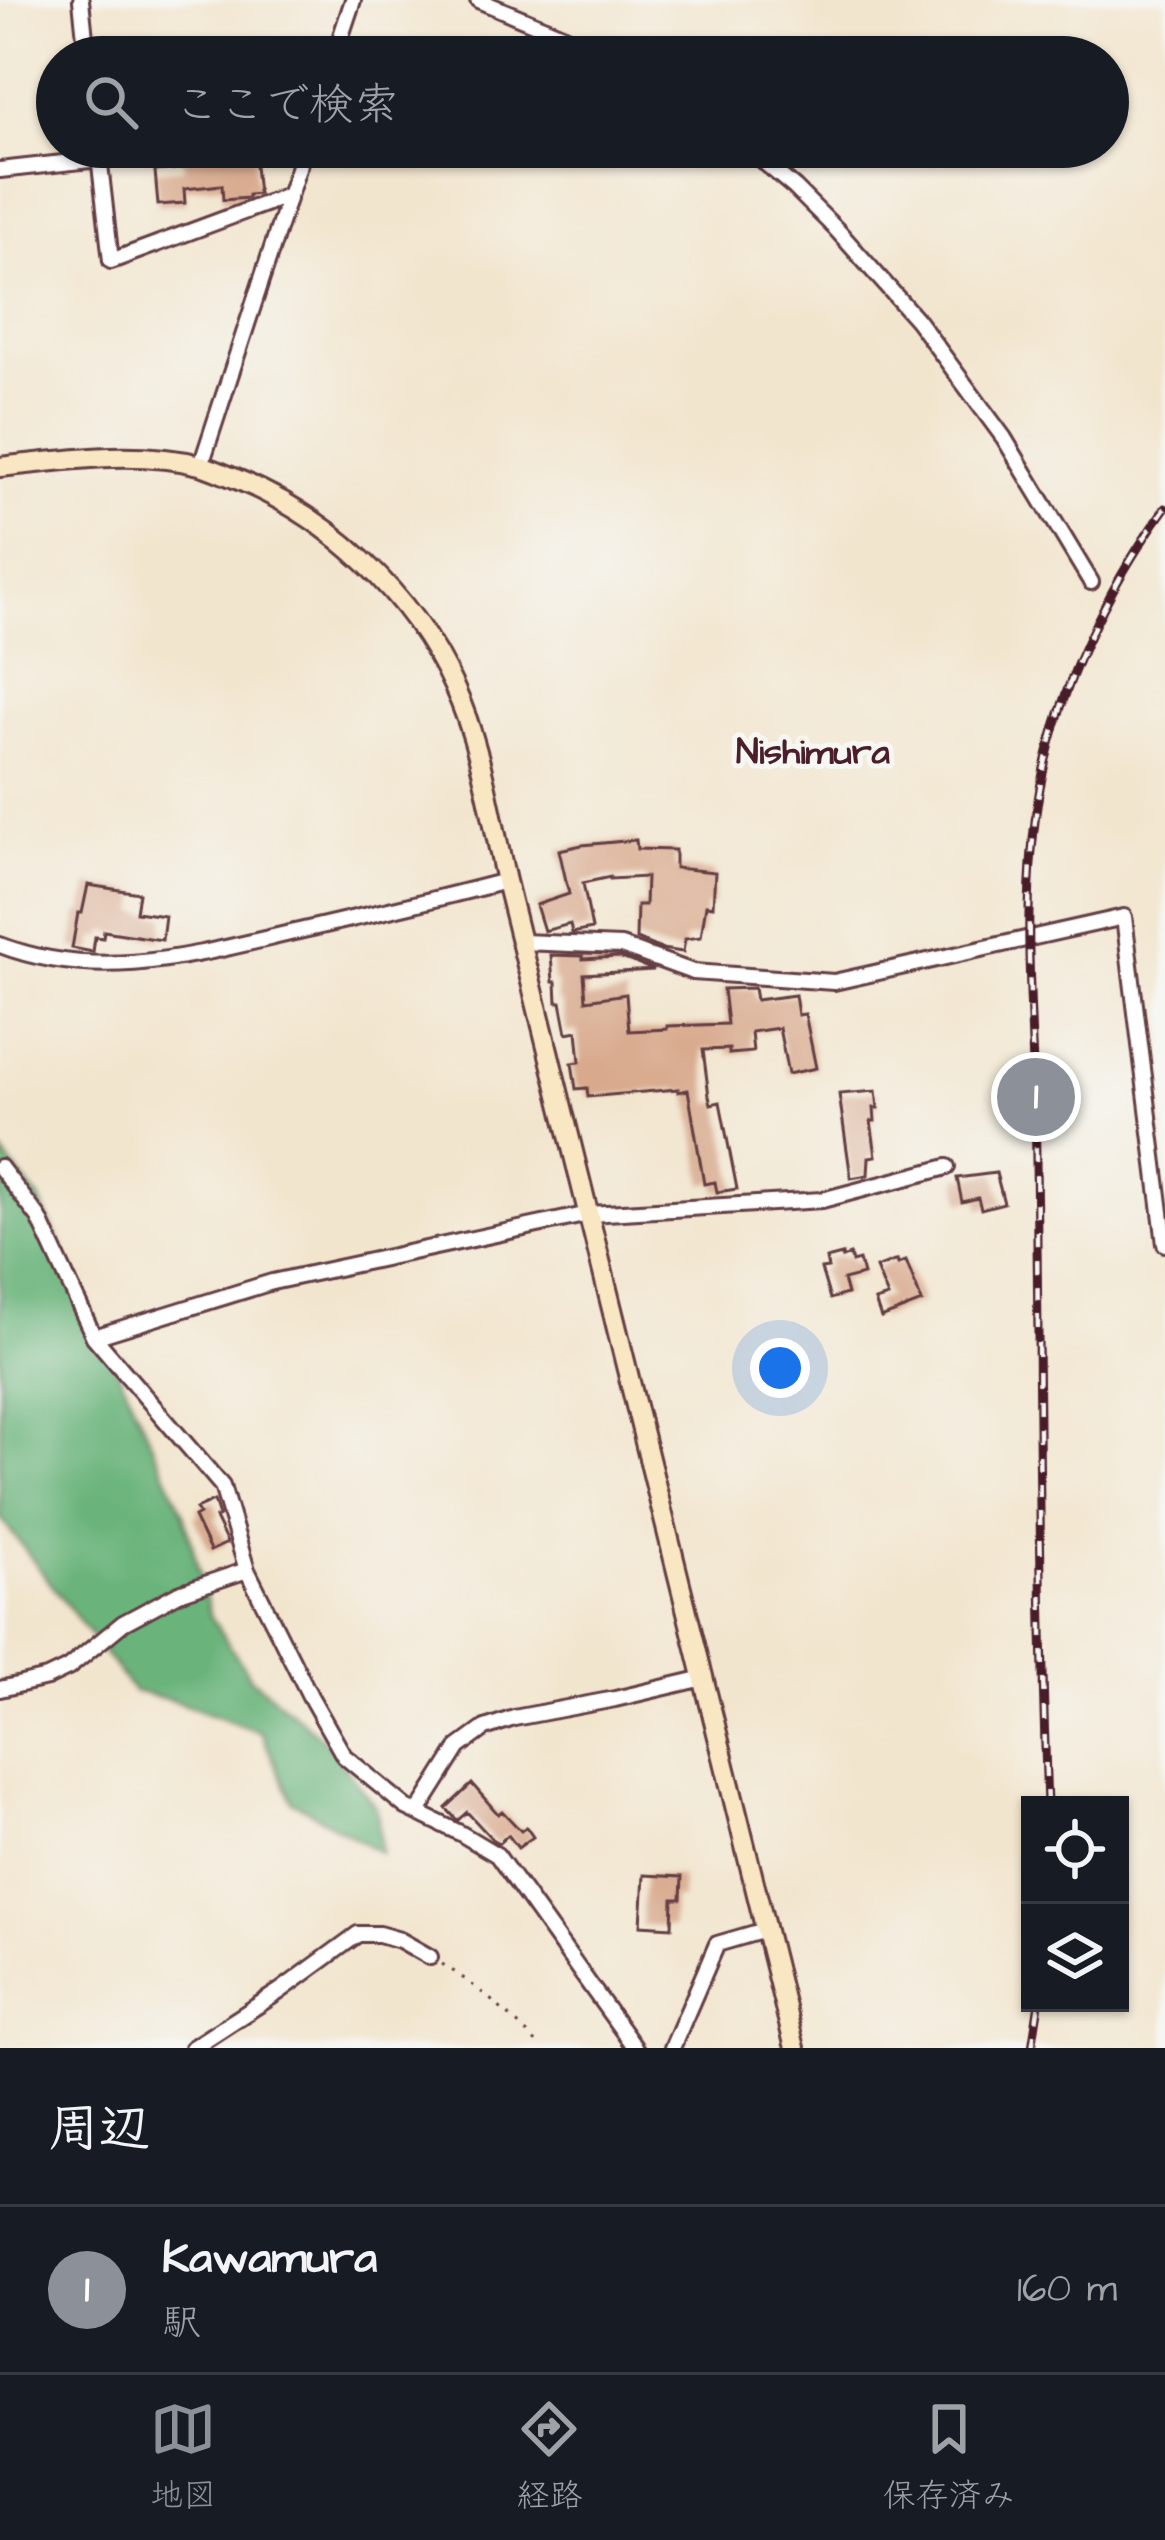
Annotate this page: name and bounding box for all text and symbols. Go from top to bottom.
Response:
search box [36,36,1129,168]
icon: search [78,69,144,135]
text: ここで検索 [174,75,399,137]
district label: Nishimura [736,727,891,778]
pin: 1 [997,1052,1075,1142]
your location [750,1338,810,1398]
map controls [1021,1796,1129,2012]
button: locate [1021,1796,1129,1904]
button: layers [1021,1904,1129,2012]
text: 周辺 [48,2095,150,2166]
text: Kawamura [162,2228,377,2290]
text: 1 [85,2263,90,2317]
text: 160 m [1017,2263,1117,2317]
text: 駅 [162,2297,201,2351]
tab: 地図 [150,2396,216,2519]
tab: 経路 [516,2396,582,2519]
tab: 保存済み [883,2396,1015,2519]

